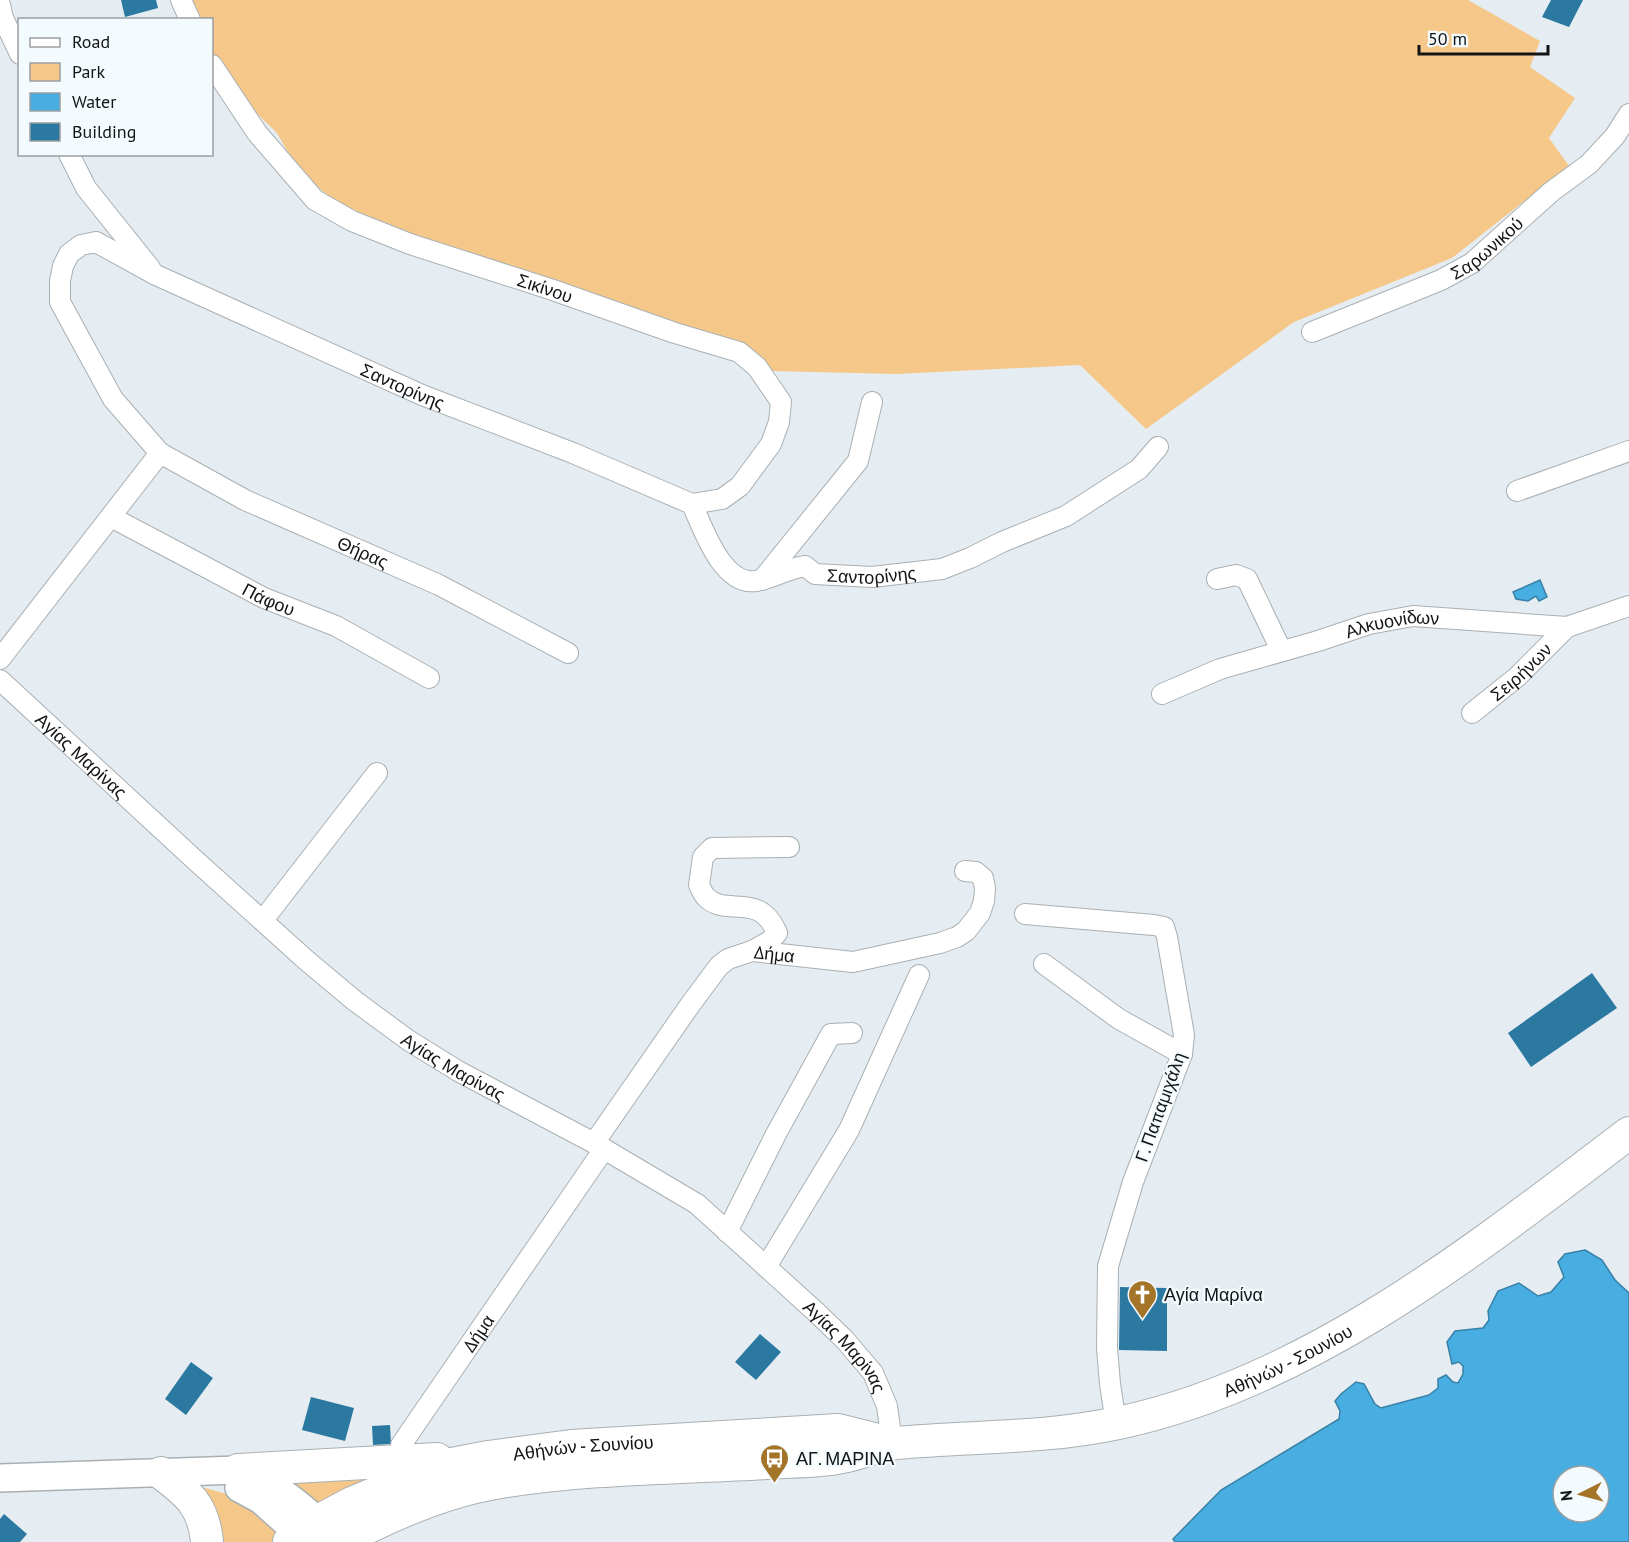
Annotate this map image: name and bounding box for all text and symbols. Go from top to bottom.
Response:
legend [18,18,213,156]
scale bar [1419,18,1548,56]
text: 50 m [1428,27,1467,50]
text: Road [72,30,110,53]
text: Park [72,60,105,83]
text: Water [72,90,116,113]
text: Building [72,120,136,143]
street label: Σαρωνικού [1446,211,1528,284]
street label: Σικίνου [514,268,576,308]
street label: Σαντορίνης [357,357,448,414]
street label: Θήρας [334,530,392,573]
street label: Σαντορίνης [826,561,918,589]
street label: Πάφου [239,577,298,620]
street label: Αλκυονίδων [1342,604,1440,643]
street label: Σειρήνων [1485,638,1556,706]
street label: Αγίας Μαρίνας [31,707,132,803]
street label: Δήμα [753,940,796,967]
street label: Αγίας Μαρίνας [397,1027,509,1106]
street label: Γ. Παπαμιχάλη [1129,1049,1191,1165]
church icon: Αγία Μαρίνα [1127,1278,1159,1320]
place label: Αγία Μαρίνα [1164,1283,1263,1306]
street label: Αγίας Μαρίνας [799,1295,892,1396]
street label: Δήμα [457,1310,499,1356]
street label: Αθήνών - Σουνίου [1220,1319,1356,1402]
street label: Αθήνών - Σουνίου [511,1430,654,1465]
bus stop icon: ΑΓ. ΜΑΡΙΝΑ [759,1442,791,1484]
place label: ΑΓ. ΜΑΡΙΝΑ [796,1447,894,1470]
north arrow [1551,1464,1611,1524]
text: N [1556,1489,1577,1502]

